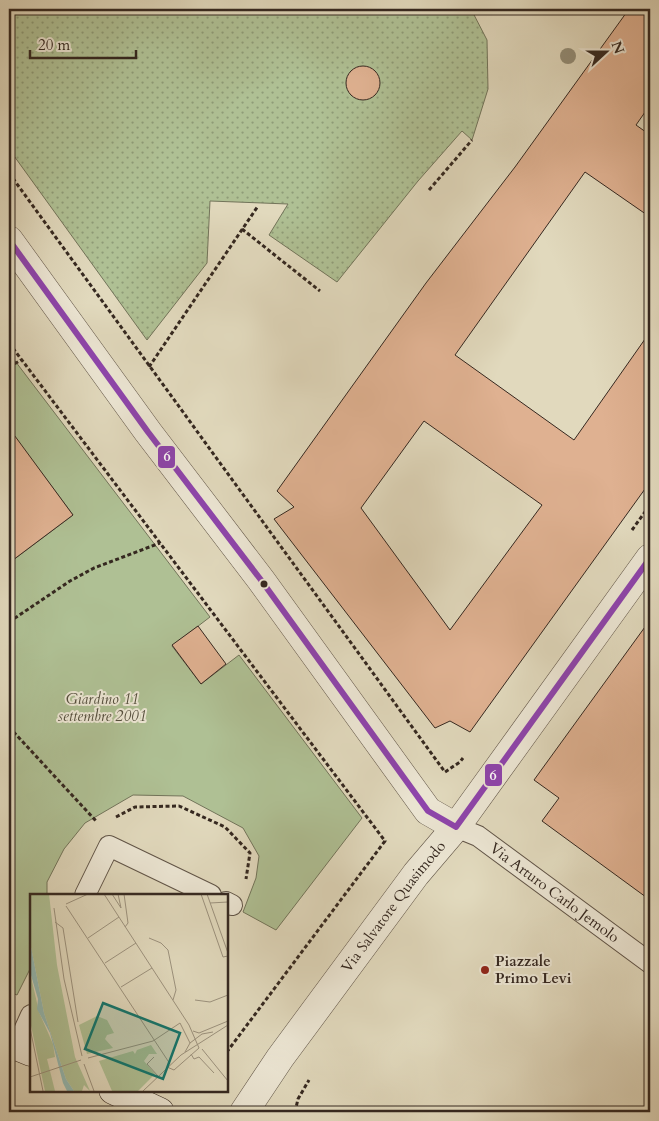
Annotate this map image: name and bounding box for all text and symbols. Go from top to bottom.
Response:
scale bar [30,28,136,60]
north arrow [582,28,632,78]
text: 20 m [38,35,70,55]
text: N [607,38,629,57]
line badge: 6 [157,445,176,469]
text: 6 [163,447,171,466]
unlabelled marker [259,579,269,589]
park label: Giardino 11 settembre 2001 [58,689,146,726]
line badge: 6 [484,763,503,787]
text: 6 [489,766,497,785]
street label: Via Salvatore Quasimodo [337,837,450,976]
street label: Via Arturo Carlo Jemolo [486,838,624,947]
inset map [30,894,228,1091]
place label: Piazzale Primo Levi [495,951,572,988]
marker: Piazzale Primo Levi [479,964,491,976]

